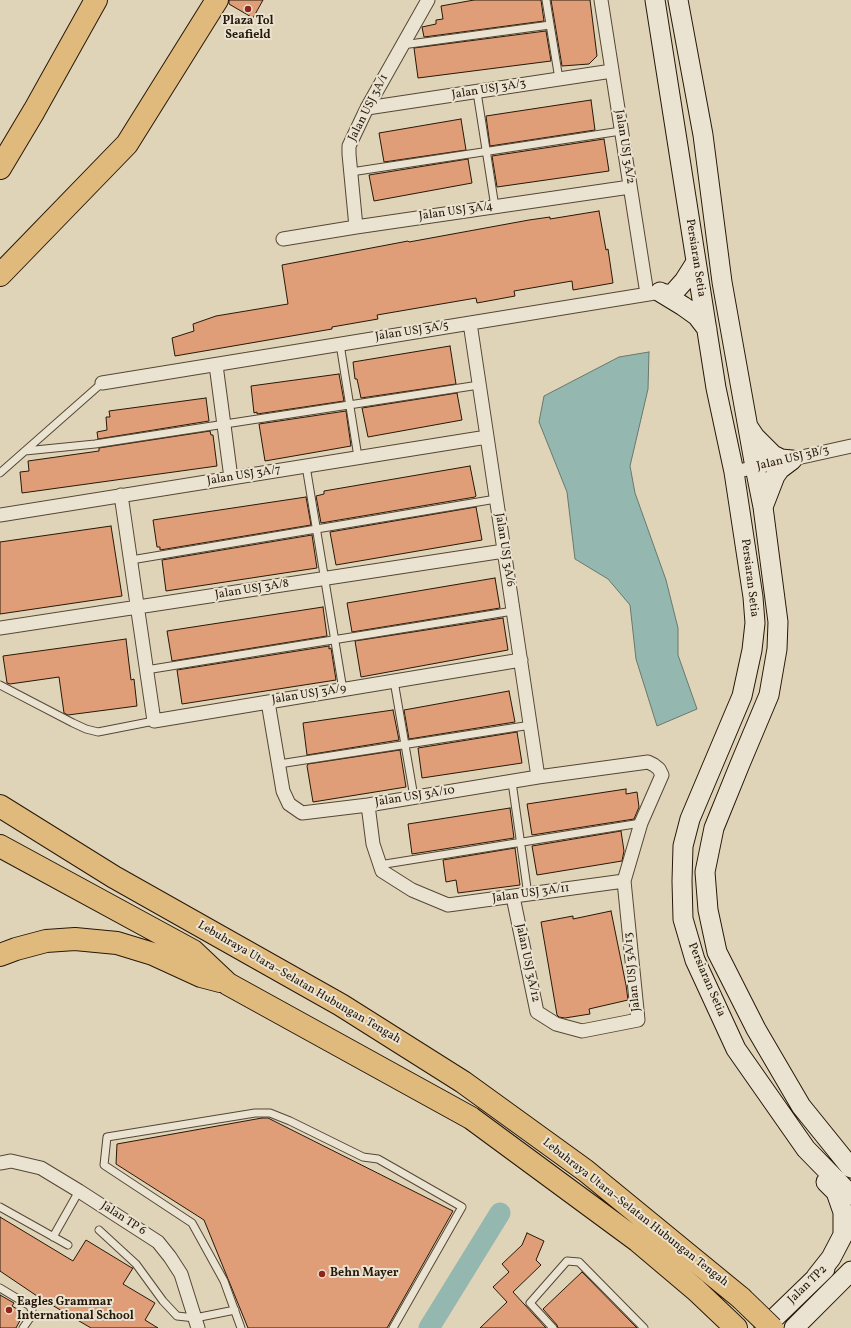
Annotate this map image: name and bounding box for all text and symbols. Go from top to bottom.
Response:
marker: Plaza Tol Seafield [243,4,253,14]
place label: Plaza Tol Seafield [222,15,274,43]
street label: Jalan USJ 3A/1 [346,72,392,144]
street label: Jalan USJ 3A/3 [451,77,527,103]
street label: Jalan USJ 3A/2 [611,109,637,185]
street label: Jalan USJ 3A/4 [418,200,494,224]
street label: Persiaran Setia [682,218,708,298]
street label: Jalan USJ 3A/5 [374,319,450,345]
street label: Jalan USJ 3B/3 [755,444,831,474]
street label: Jalan USJ 3A/7 [206,463,282,489]
street label: Jalan USJ 3A/6 [491,512,517,588]
street label: Persiaran Setia [737,538,761,618]
street label: Jalan USJ 3A/8 [214,577,290,603]
street label: Jalan USJ 3A/9 [271,682,347,708]
street label: Jalan USJ 3A/10 [374,784,456,810]
street label: Jalan USJ 3A/11 [491,881,571,907]
street label: Lebuhraya Utara–Selatan Hubungan Tengah [195,919,403,1047]
street label: Jalan USJ 3A/12 [512,922,542,1004]
street label: Jalan USJ 3A/13 [622,932,644,1012]
street label: Persiaran Setia [684,941,728,1019]
street label: Lebuhraya Utara–Selatan Hubungan Tengah [539,1136,731,1290]
street label: Jalan TP 6 [98,1199,148,1239]
street label: Jalan TP2 [785,1263,831,1307]
place label: Behn Mayer [330,1267,398,1281]
marker: Behn Mayer [317,1269,327,1279]
place label: Eagles Grammar International School [17,1296,134,1324]
marker: Eagles Grammar International School [4,1305,14,1315]

